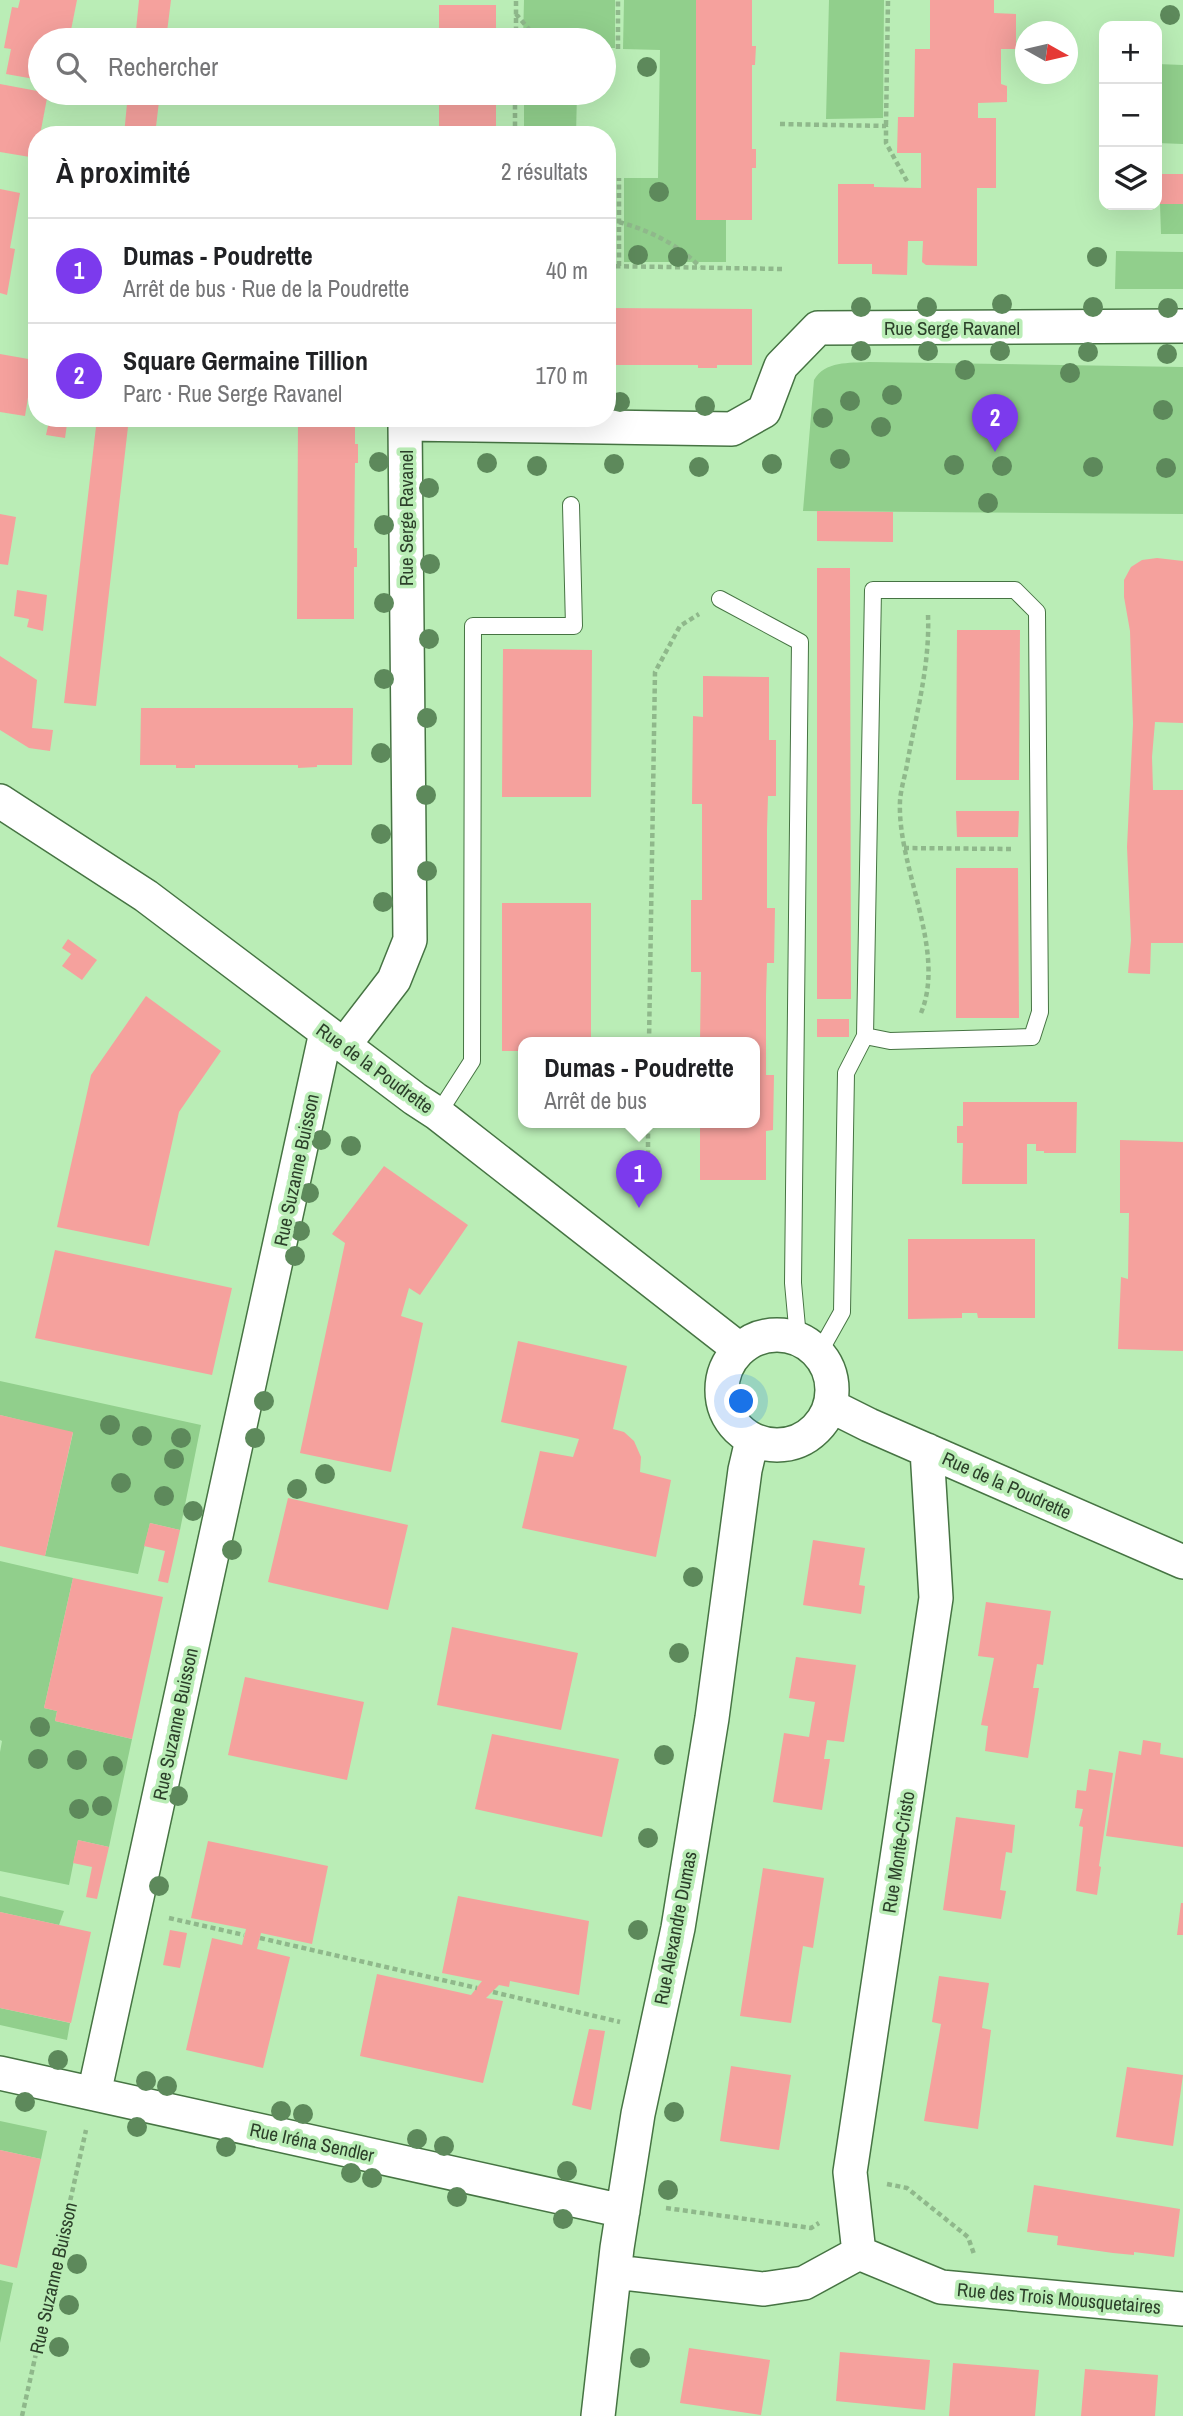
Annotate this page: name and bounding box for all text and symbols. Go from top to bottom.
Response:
north arrow [1015,21,1078,84]
map controls [1099,21,1162,210]
button: + [1099,21,1162,84]
search box [28,28,616,105]
icon: search [52,48,90,86]
text: Rechercher [108,49,218,84]
button: − [1099,84,1162,147]
button: layers [1099,147,1162,210]
text: À proximité [56,152,190,192]
text: 2 résultats [501,156,588,187]
text: Dumas - Poudrette [123,238,313,273]
text: 1 [74,255,84,286]
text: 40 m [546,255,588,286]
text: Arrêt de bus · Rue de la Poudrette [123,273,409,304]
street label: Rue Serge Ravanel [884,315,1020,341]
text: Square Germaine Tillion [123,343,368,378]
text: 2 [74,360,84,391]
text: 170 m [536,360,588,391]
text: Parc · Rue Serge Ravanel [123,378,342,409]
pin: 2 [972,394,1018,452]
street label: Rue Serge Ravanel [393,450,419,586]
street label: Rue de la Poudrette [311,1017,439,1119]
popup [518,1037,760,1128]
text: Dumas - Poudrette [544,1050,734,1085]
text: Arrêt de bus [544,1085,647,1116]
street label: Rue Suzanne Buisson [267,1091,325,1249]
pin: 1 [616,1150,662,1208]
your location [724,1384,758,1418]
street label: Rue de la Poudrette [938,1445,1076,1525]
street label: Rue Suzanne Buisson [146,1645,204,1803]
street label: Rue Monte-Cristo [876,1789,920,1915]
street label: Rue Alexandre Dumas [647,1849,703,2007]
street label: Rue Iréna Sendler [247,2116,377,2168]
street label: Rue Suzanne Buisson [23,2200,83,2356]
street label: Rue des Trois Mousquetaires [956,2276,1162,2320]

